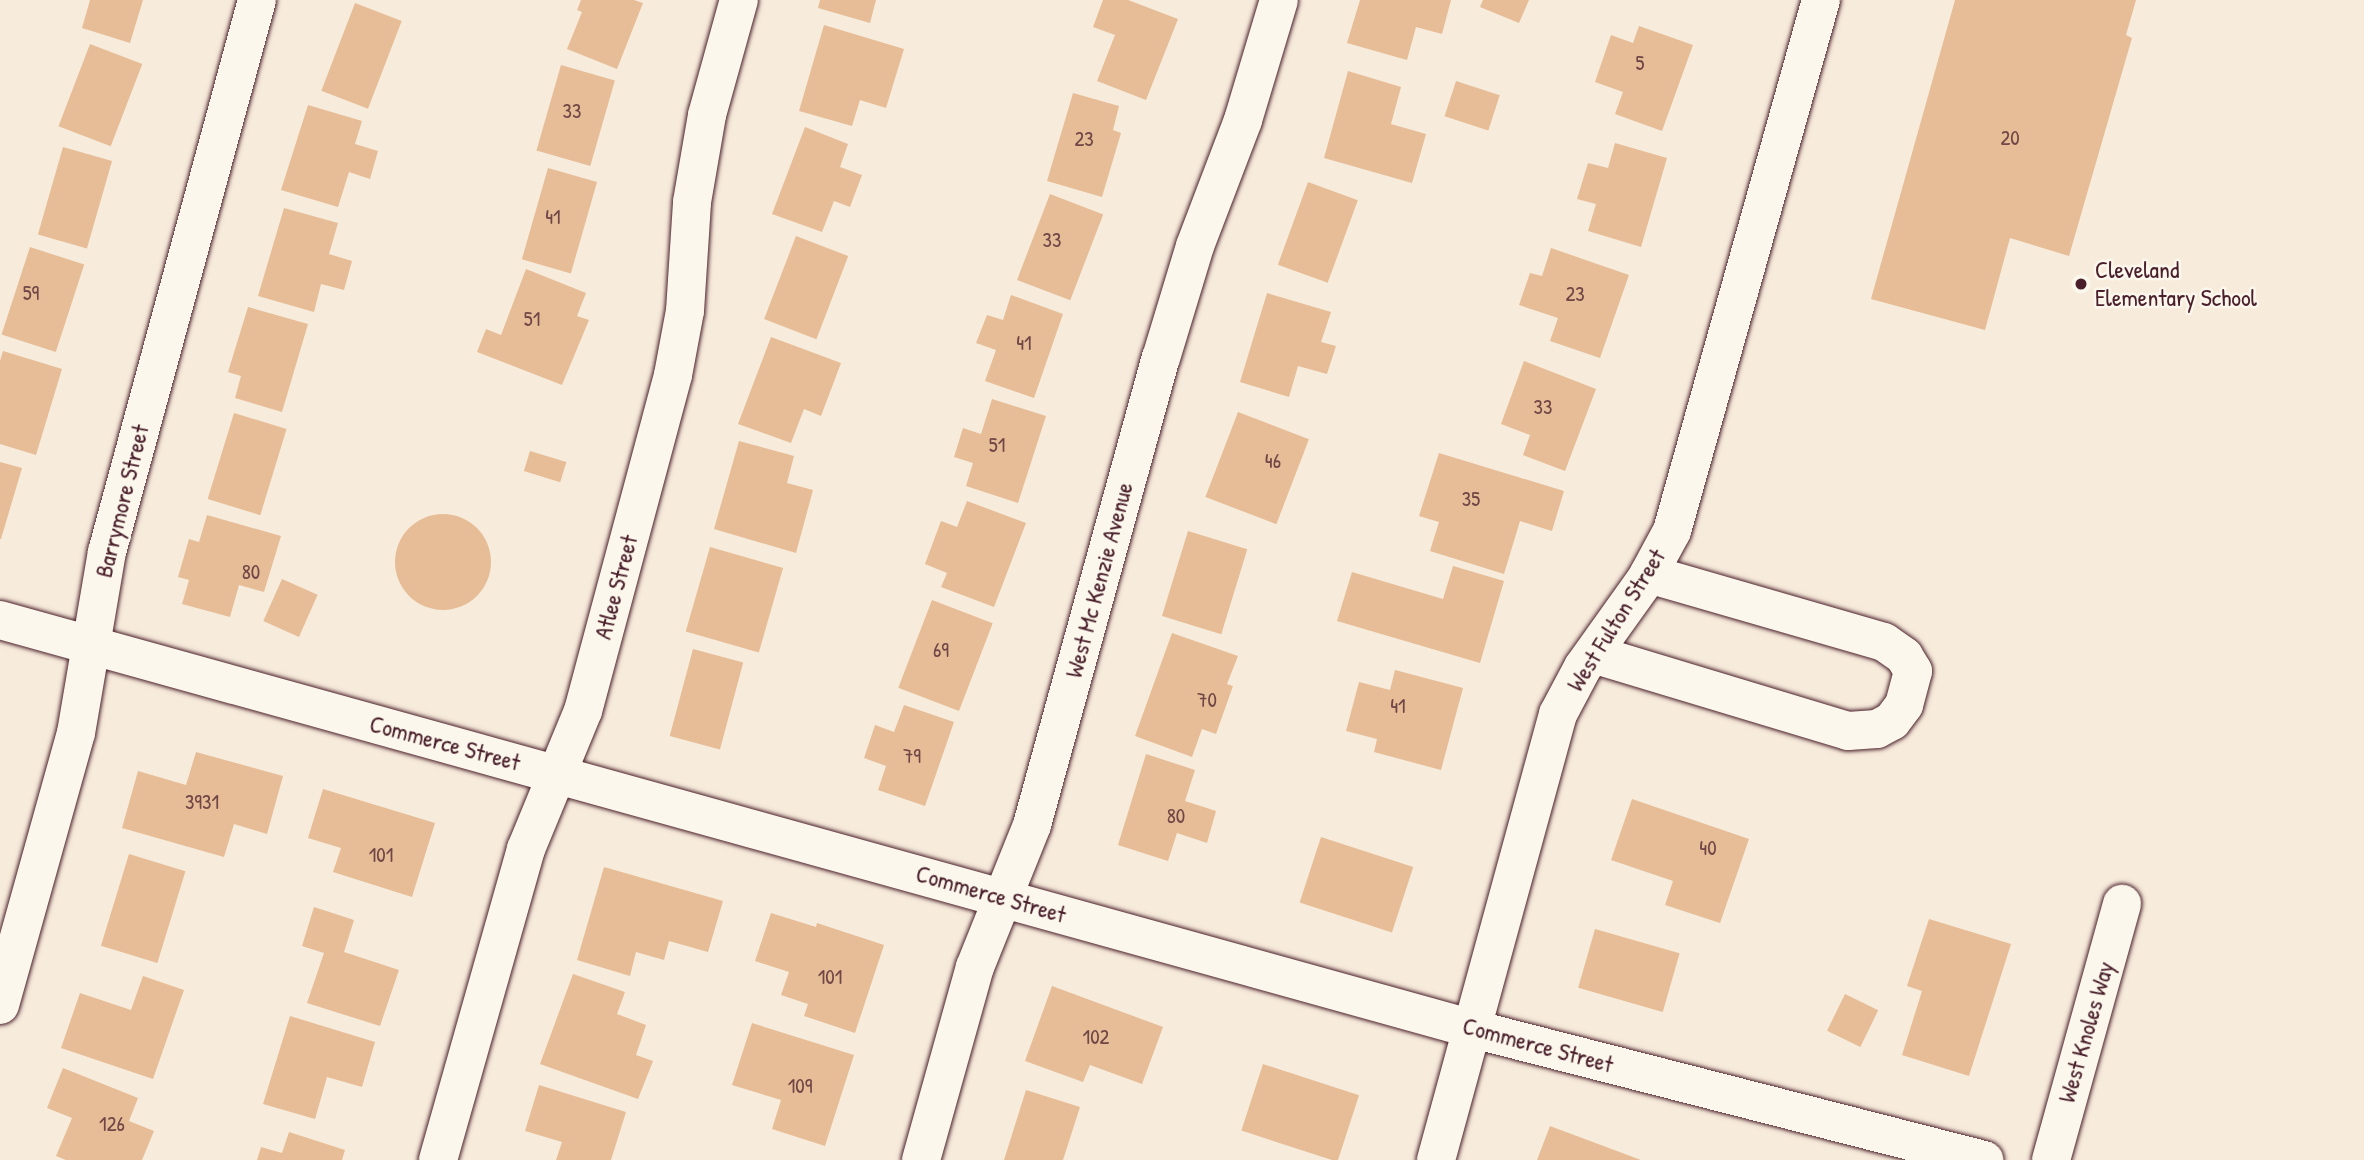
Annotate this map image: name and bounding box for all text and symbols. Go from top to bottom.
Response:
house number: 5 [1636,50,1644,76]
house number: 33 [563,98,581,124]
house number: 20 [2000,125,2020,151]
house number: 23 [1074,126,1094,152]
house number: 41 [545,204,561,230]
house number: 33 [1043,227,1061,253]
place label: Cleveland Elementary School [2095,256,2257,312]
marker: Cleveland Elementary School [2073,276,2089,292]
house number: 59 [23,280,39,306]
house number: 23 [1565,281,1585,307]
house number: 51 [524,306,540,332]
house number: 41 [1016,330,1032,356]
house number: 33 [1534,394,1552,420]
street label: Barrymore Street [89,422,155,580]
house number: 51 [989,432,1005,458]
house number: 46 [1265,448,1281,474]
street label: West Mc Kenzie Avenue [1059,479,1139,681]
house number: 35 [1462,486,1480,512]
street label: Atlee Street [588,532,644,642]
street label: West Fulton Street [1561,543,1671,697]
house number: 80 [242,559,260,585]
house number: 69 [933,637,949,663]
house number: 70 [1197,687,1217,713]
house number: 41 [1390,693,1406,719]
street label: Commerce Street [367,709,523,777]
house number: 79 [903,743,921,769]
house number: 3931 [185,789,219,815]
house number: 80 [1167,803,1185,829]
house number: 40 [1699,835,1717,861]
house number: 101 [369,842,393,868]
street label: Commerce Street [913,859,1069,929]
street label: West Knoles Way [2052,958,2120,1106]
house number: 101 [818,964,842,990]
street label: Commerce Street [1460,1011,1616,1079]
house number: 102 [1083,1024,1109,1050]
house number: 109 [788,1073,812,1099]
house number: 126 [99,1111,125,1137]

